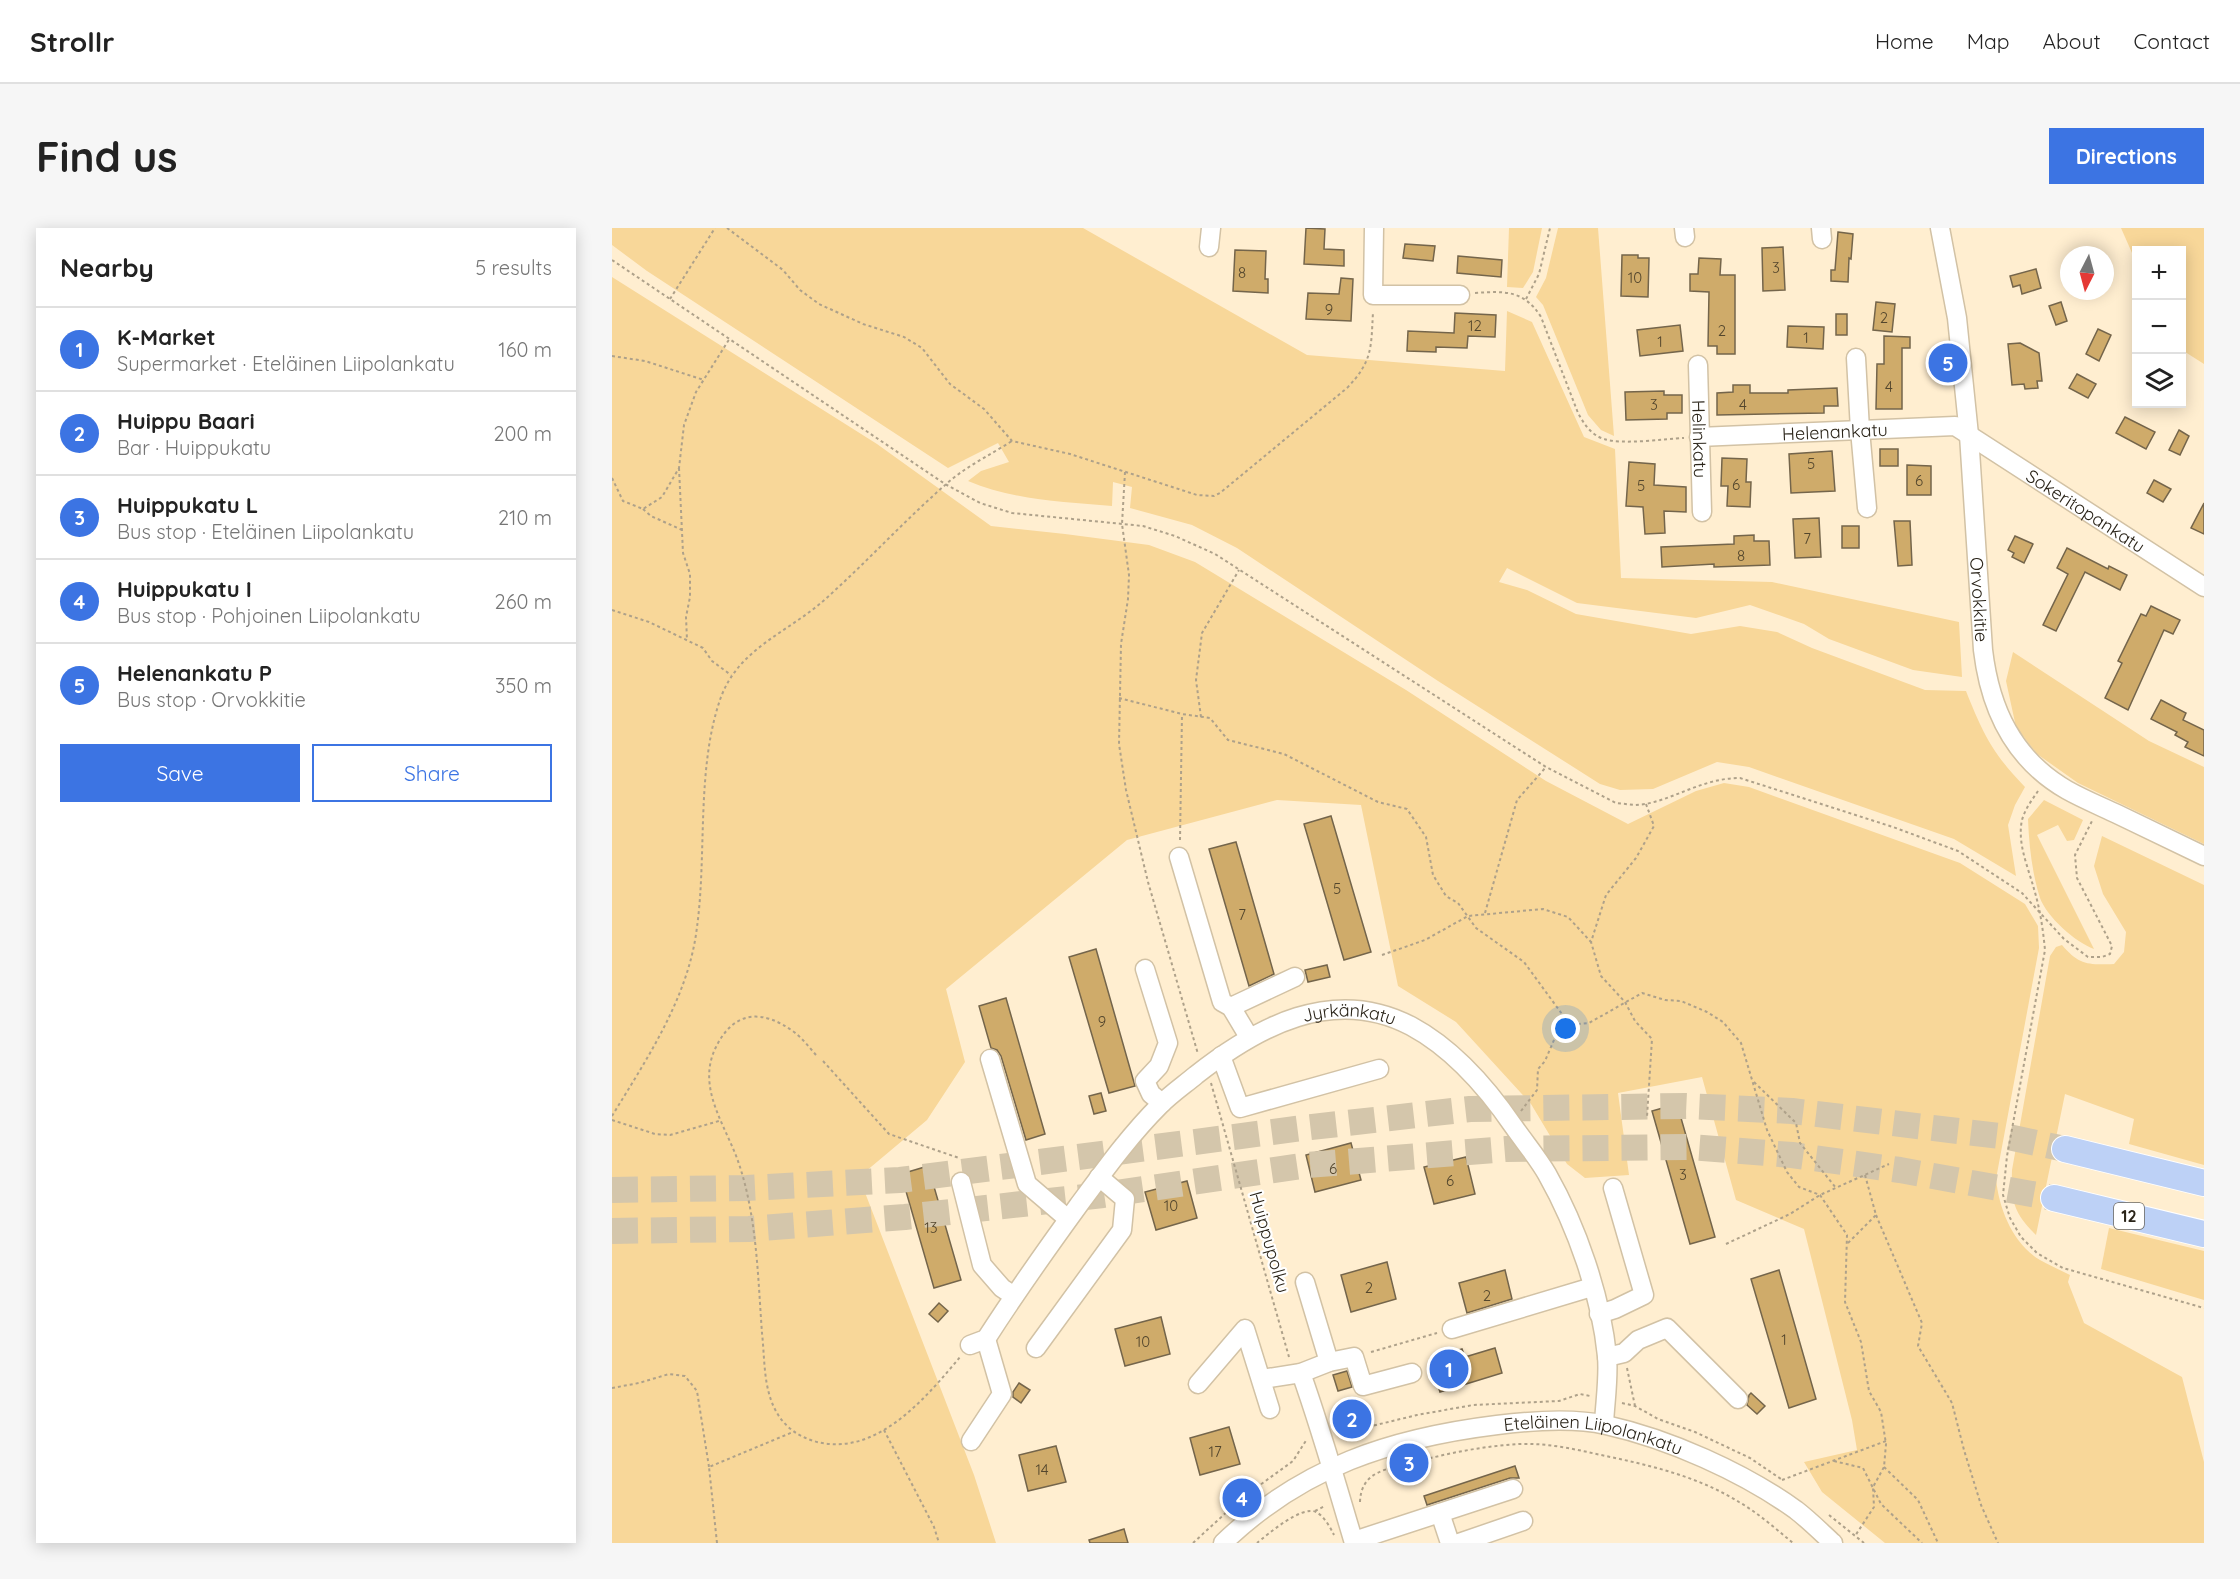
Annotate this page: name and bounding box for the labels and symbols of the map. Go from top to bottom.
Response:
north arrow [2060,246,2114,300]
house number: 3 [1772,258,1780,277]
house number: 8 [1238,263,1246,282]
house number: 10 [1628,268,1642,287]
house number: 9 [1325,300,1333,319]
house number: 2 [1880,308,1888,327]
house number: 12 [1468,316,1482,335]
house number: 2 [1718,321,1726,340]
house number: 1 [1803,328,1809,347]
house number: 1 [1657,332,1663,351]
pin: 5 [1928,340,1968,386]
house number: 4 [1885,377,1893,396]
house number: 3 [1650,395,1658,414]
house number: 4 [1739,395,1747,414]
street label: Helinkatu [1687,399,1713,478]
street label: Helenankatu [1782,417,1888,445]
house number: 5 [1807,454,1815,473]
street label: Sokeritopankatu [2022,464,2150,557]
house number: 6 [1915,471,1923,490]
house number: 6 [1732,475,1740,494]
house number: 5 [1637,476,1645,495]
house number: 7 [1803,529,1811,548]
house number: 8 [1737,546,1745,565]
street label: Orvokkitie [1965,556,1994,643]
house number: 5 [1333,879,1341,898]
house number: 7 [1238,905,1246,924]
street label: Jyrkänkatu [1299,998,1399,1030]
house number: 9 [1098,1012,1106,1031]
your location [1551,1014,1580,1043]
house number: 6 [1329,1159,1337,1178]
house number: 3 [1679,1165,1687,1184]
house number: 6 [1446,1171,1454,1190]
street label: Huippupolku [1244,1188,1296,1296]
house number: 10 [1164,1196,1178,1215]
road number: 12 [2114,1203,2144,1229]
house number: 13 [924,1218,938,1237]
house number: 2 [1365,1278,1373,1297]
house number: 2 [1483,1286,1491,1305]
house number: 1 [1781,1330,1787,1349]
house number: 10 [1136,1332,1150,1351]
pin: 1 [1430,1346,1468,1392]
pin: 2 [1332,1396,1372,1442]
street label: Eteläinen Liipolankatu [1502,1409,1686,1460]
pin: 3 [1390,1440,1428,1486]
house number: 17 [1208,1442,1222,1461]
house number: 14 [1035,1460,1049,1479]
pin: 4 [1222,1476,1262,1520]

